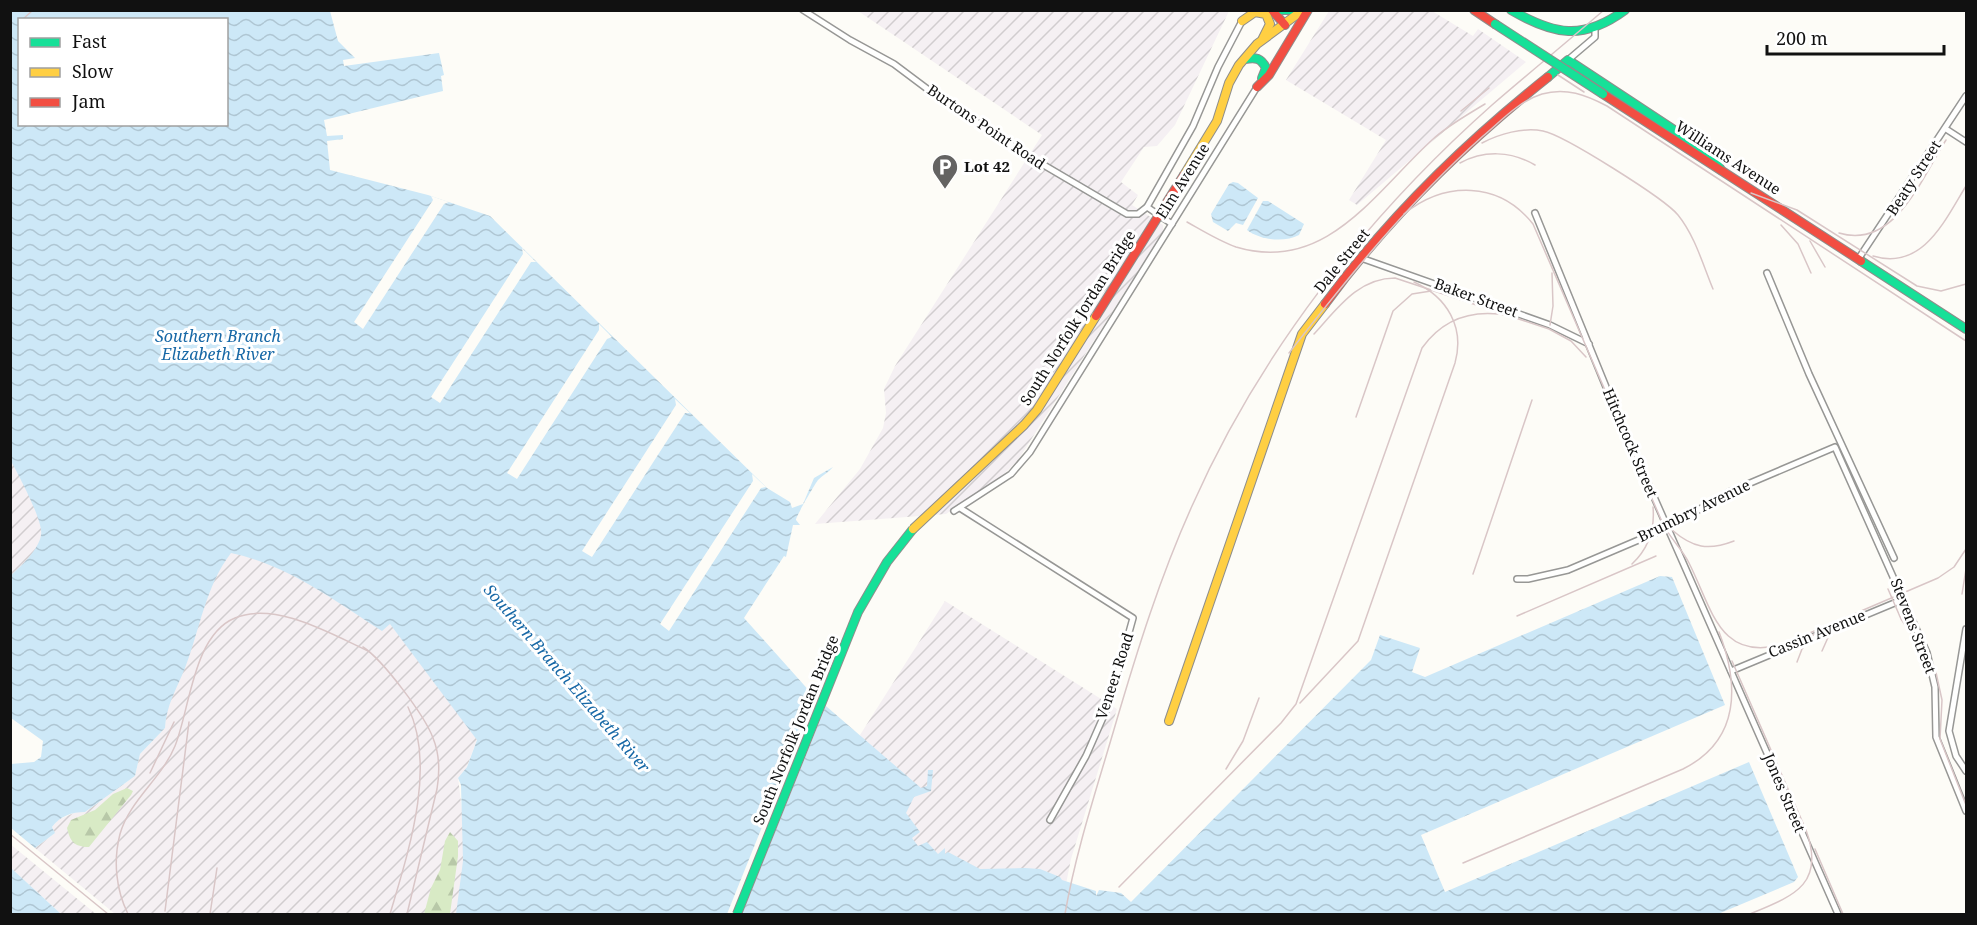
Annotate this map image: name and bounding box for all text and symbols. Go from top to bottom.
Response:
legend [18,18,228,126]
scale bar [1767,18,1944,56]
text: 200 m [1776,26,1828,50]
text: Fast [72,29,107,53]
text: Slow [72,59,114,83]
street label: Burtons Point Road [924,79,1049,173]
text: Jam [71,89,106,113]
street label: Williams Avenue [1672,116,1785,199]
street label: Beaty Street [1881,136,1945,219]
street label: Elm Avenue [1151,139,1213,222]
parking icon: Lot 42 [930,152,960,190]
place label: Lot 42 [964,156,1010,176]
street label: Dale Street [1309,224,1373,297]
street label: South Norfolk Jordan Bridge [1015,226,1139,409]
street label: Baker Street [1432,273,1521,321]
water label: Southern Branch Elizabeth River [155,325,281,365]
street label: Hitchcock Street [1599,385,1663,500]
street label: Brumbry Avenue [1634,474,1753,546]
street label: Stevens Street [1887,575,1941,676]
water label: Southern Branch Elizabeth River [479,579,655,777]
street label: Cassin Avenue [1765,604,1868,662]
street label: Veneer Road [1091,630,1137,722]
street label: South Norfolk Jordan Bridge [748,632,842,827]
street label: Jones Street [1759,749,1811,835]

